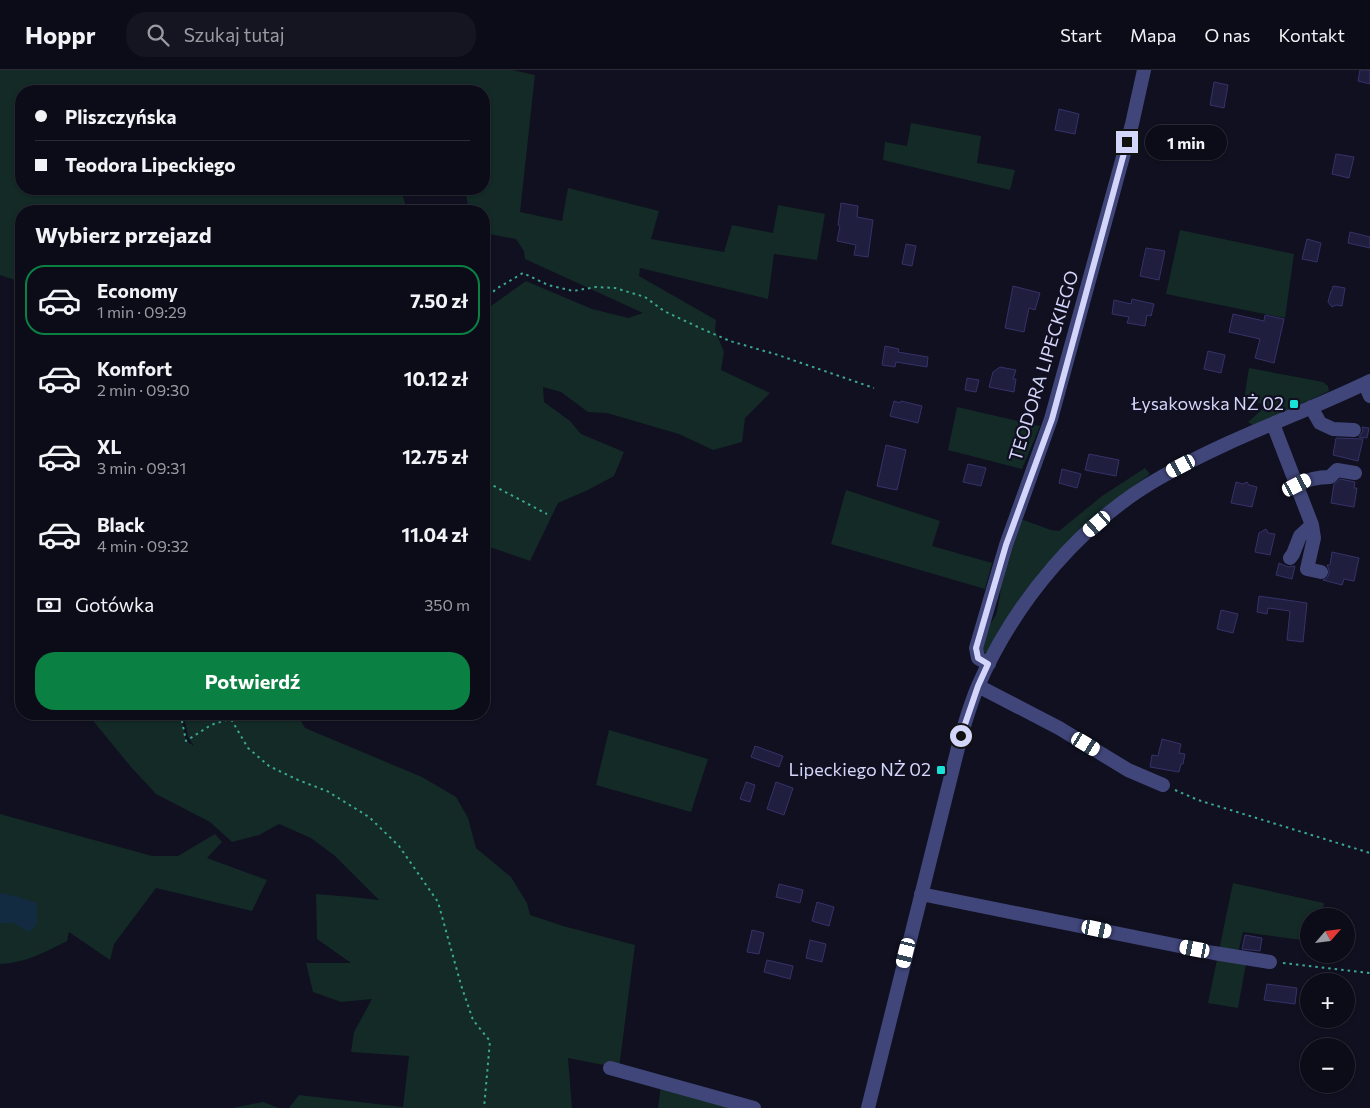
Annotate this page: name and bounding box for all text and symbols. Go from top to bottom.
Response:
search box [126,12,476,57]
text: Hoppr [25,20,96,49]
icon: search [144,21,172,49]
text: Szukaj tutaj [184,23,285,46]
text: Start [1060,24,1102,46]
text: Mapa [1130,24,1176,46]
text: O nas [1204,24,1251,46]
text: Kontakt [1279,24,1345,46]
text: Pliszczyńska [65,105,177,128]
callout: 1 min [1144,124,1227,160]
route end [1116,131,1138,153]
text: 1 min [1167,133,1205,152]
text: Teodora Lipeckiego [65,153,236,176]
text: Wybierz przejazd [35,221,212,248]
street label: TEODORA LIPECKIEGO [1004,268,1083,464]
icon: car [37,278,82,323]
text: Economy [97,279,178,302]
text: 7.50 zł [410,289,468,312]
text: 1 min · 09:29 [97,302,187,321]
icon: car [37,356,82,401]
text: Komfort [97,357,172,380]
text: 10.12 zł [404,367,468,390]
text: 2 min · 09:30 [97,380,190,399]
place label: Łysakowska NŻ 02 [1131,392,1284,414]
marker: Łysakowska NŻ 02 [1288,398,1300,410]
icon: car [37,434,82,479]
text: XL [97,435,122,458]
text: 12.75 zł [402,445,468,468]
car [1164,452,1197,480]
text: 3 min · 09:31 [97,458,186,477]
car [1280,472,1313,498]
car [1080,508,1113,540]
icon: car [37,512,82,557]
text: Black [97,513,145,536]
text: 11.04 zł [402,523,468,546]
text: 4 min · 09:32 [97,536,189,555]
icon: cash [35,591,63,619]
text: Gotówka [75,593,154,616]
text: 350 m [424,595,470,614]
button: Potwierdź [35,652,470,710]
route start [950,725,972,747]
car [1069,730,1102,758]
place label: Lipeckiego NŻ 02 [789,758,931,780]
marker: Lipeckiego NŻ 02 [935,764,947,776]
north arrow [1300,908,1355,962]
map controls [1300,908,1355,1093]
car [1080,919,1113,939]
car [895,937,916,969]
car [1178,939,1211,959]
button: + [1300,973,1355,1028]
button: − [1300,1038,1355,1093]

